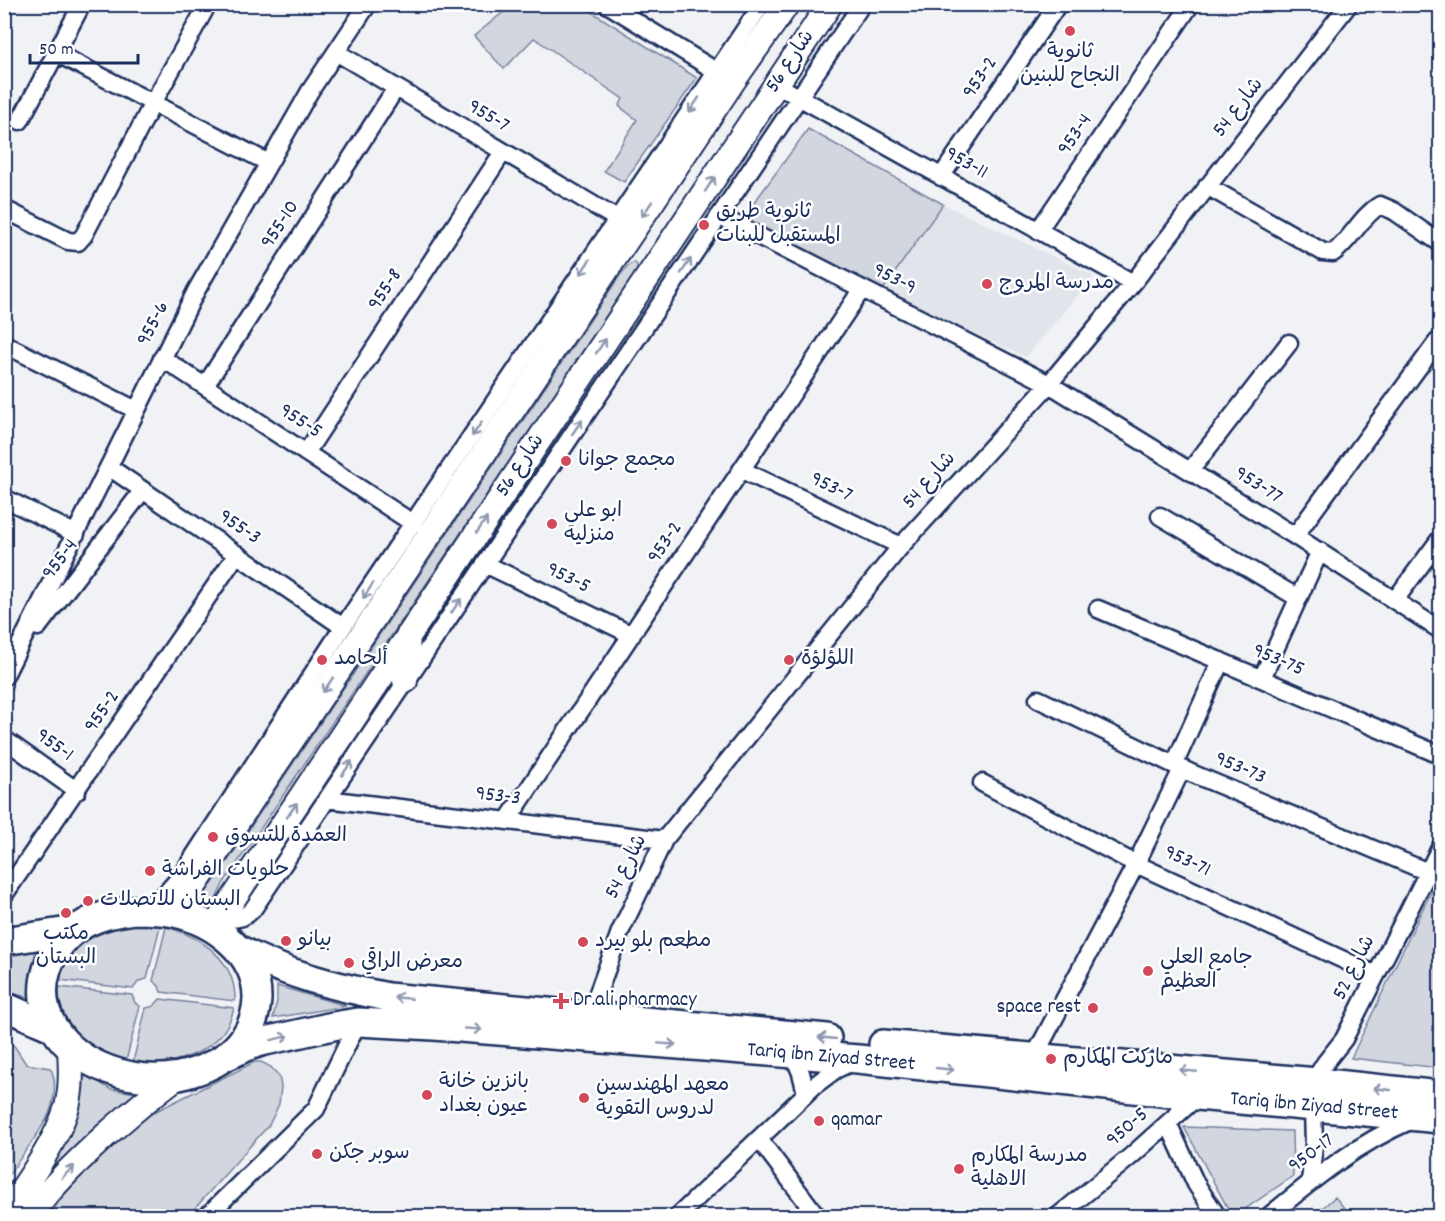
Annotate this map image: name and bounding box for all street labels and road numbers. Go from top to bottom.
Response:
street label: شارع 56 [759,24,823,100]
street label: 953-2 [956,51,1006,105]
street label: شارع 54 [1206,72,1272,144]
street label: 955-7 [461,93,515,141]
street label: 953-4 [1051,108,1101,162]
street label: 953-11 [939,140,993,188]
street label: 955-10 [254,195,308,255]
street label: 953-9 [867,256,921,304]
street label: 955-8 [361,263,411,317]
street label: 955-6 [130,296,178,352]
street label: 955-5 [273,397,327,447]
street label: شارع 56 [489,428,553,504]
street label: شارع 54 [896,445,964,517]
street label: 953-77 [1228,460,1288,512]
street label: 953-7 [805,465,857,511]
street label: 955-3 [212,503,266,553]
street label: 953-2 [641,516,691,570]
street label: 955-4 [35,533,87,587]
street label: 953-5 [541,556,595,602]
street label: 953-75 [1247,637,1309,685]
street label: 955-2 [78,685,128,739]
street label: 955-1 [29,722,79,770]
street label: 953-73 [1210,745,1270,793]
street label: 953-3 [474,779,522,815]
street label: شارع 54 [598,830,656,904]
street label: 953-71 [1159,838,1215,886]
street label: شارع 52 [1326,930,1384,1006]
street label: Tariq ibn Ziyad Street [746,1036,917,1080]
street label: Tariq ibn Ziyad Street [1229,1085,1400,1129]
street label: 950-5 [1100,1101,1156,1155]
street label: 950-17 [1283,1127,1341,1181]

